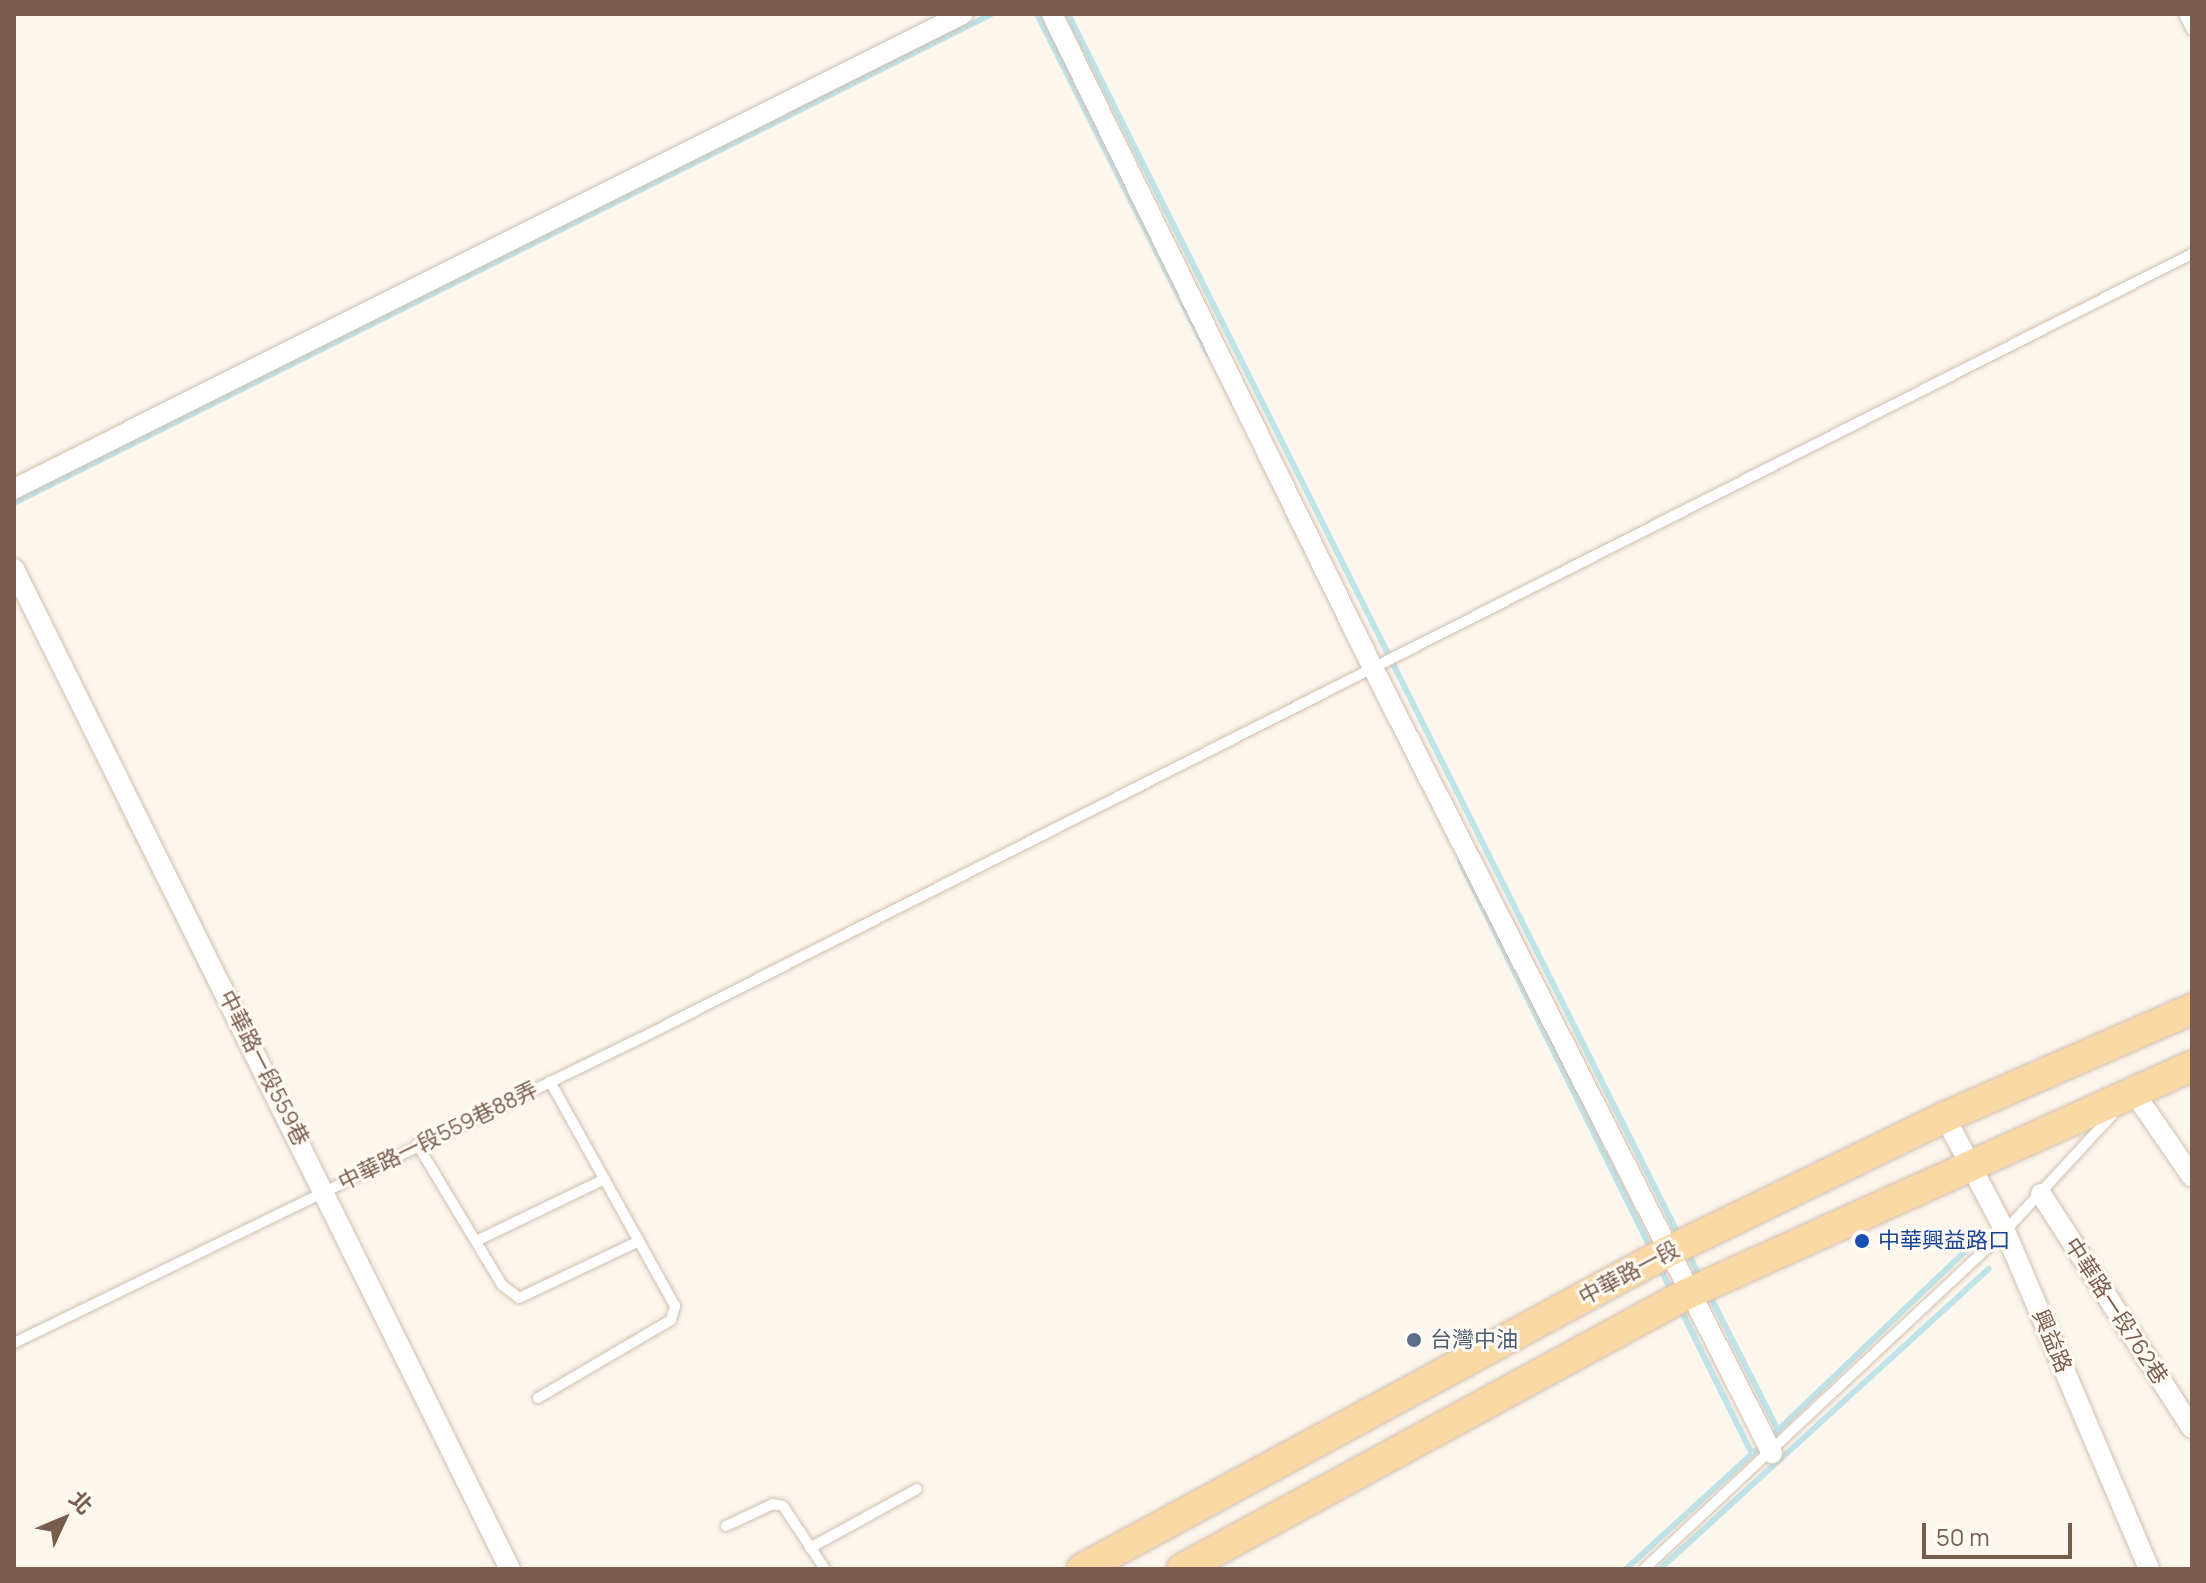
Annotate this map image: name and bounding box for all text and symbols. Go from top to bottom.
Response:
street label: 中華路一段559巷 [213,986,315,1150]
street label: 中華路一段559巷88弄 [334,1076,542,1196]
place label: 中華興益路口 [1878,1228,2010,1254]
marker: 中華興益路口 [1853,1232,1871,1250]
street label: 中華路一段762巷 [2059,1233,2173,1389]
street label: 中華路一段 [1574,1236,1684,1310]
street label: 興益路 [2027,1305,2077,1377]
place label: 台灣中油 [1430,1327,1518,1353]
marker: 台灣中油 [1405,1331,1423,1349]
north arrow [24,1479,104,1559]
text: 北 [63,1484,100,1521]
scale bar [1926,1507,2076,1557]
text: 50 m [1936,1520,1990,1553]

